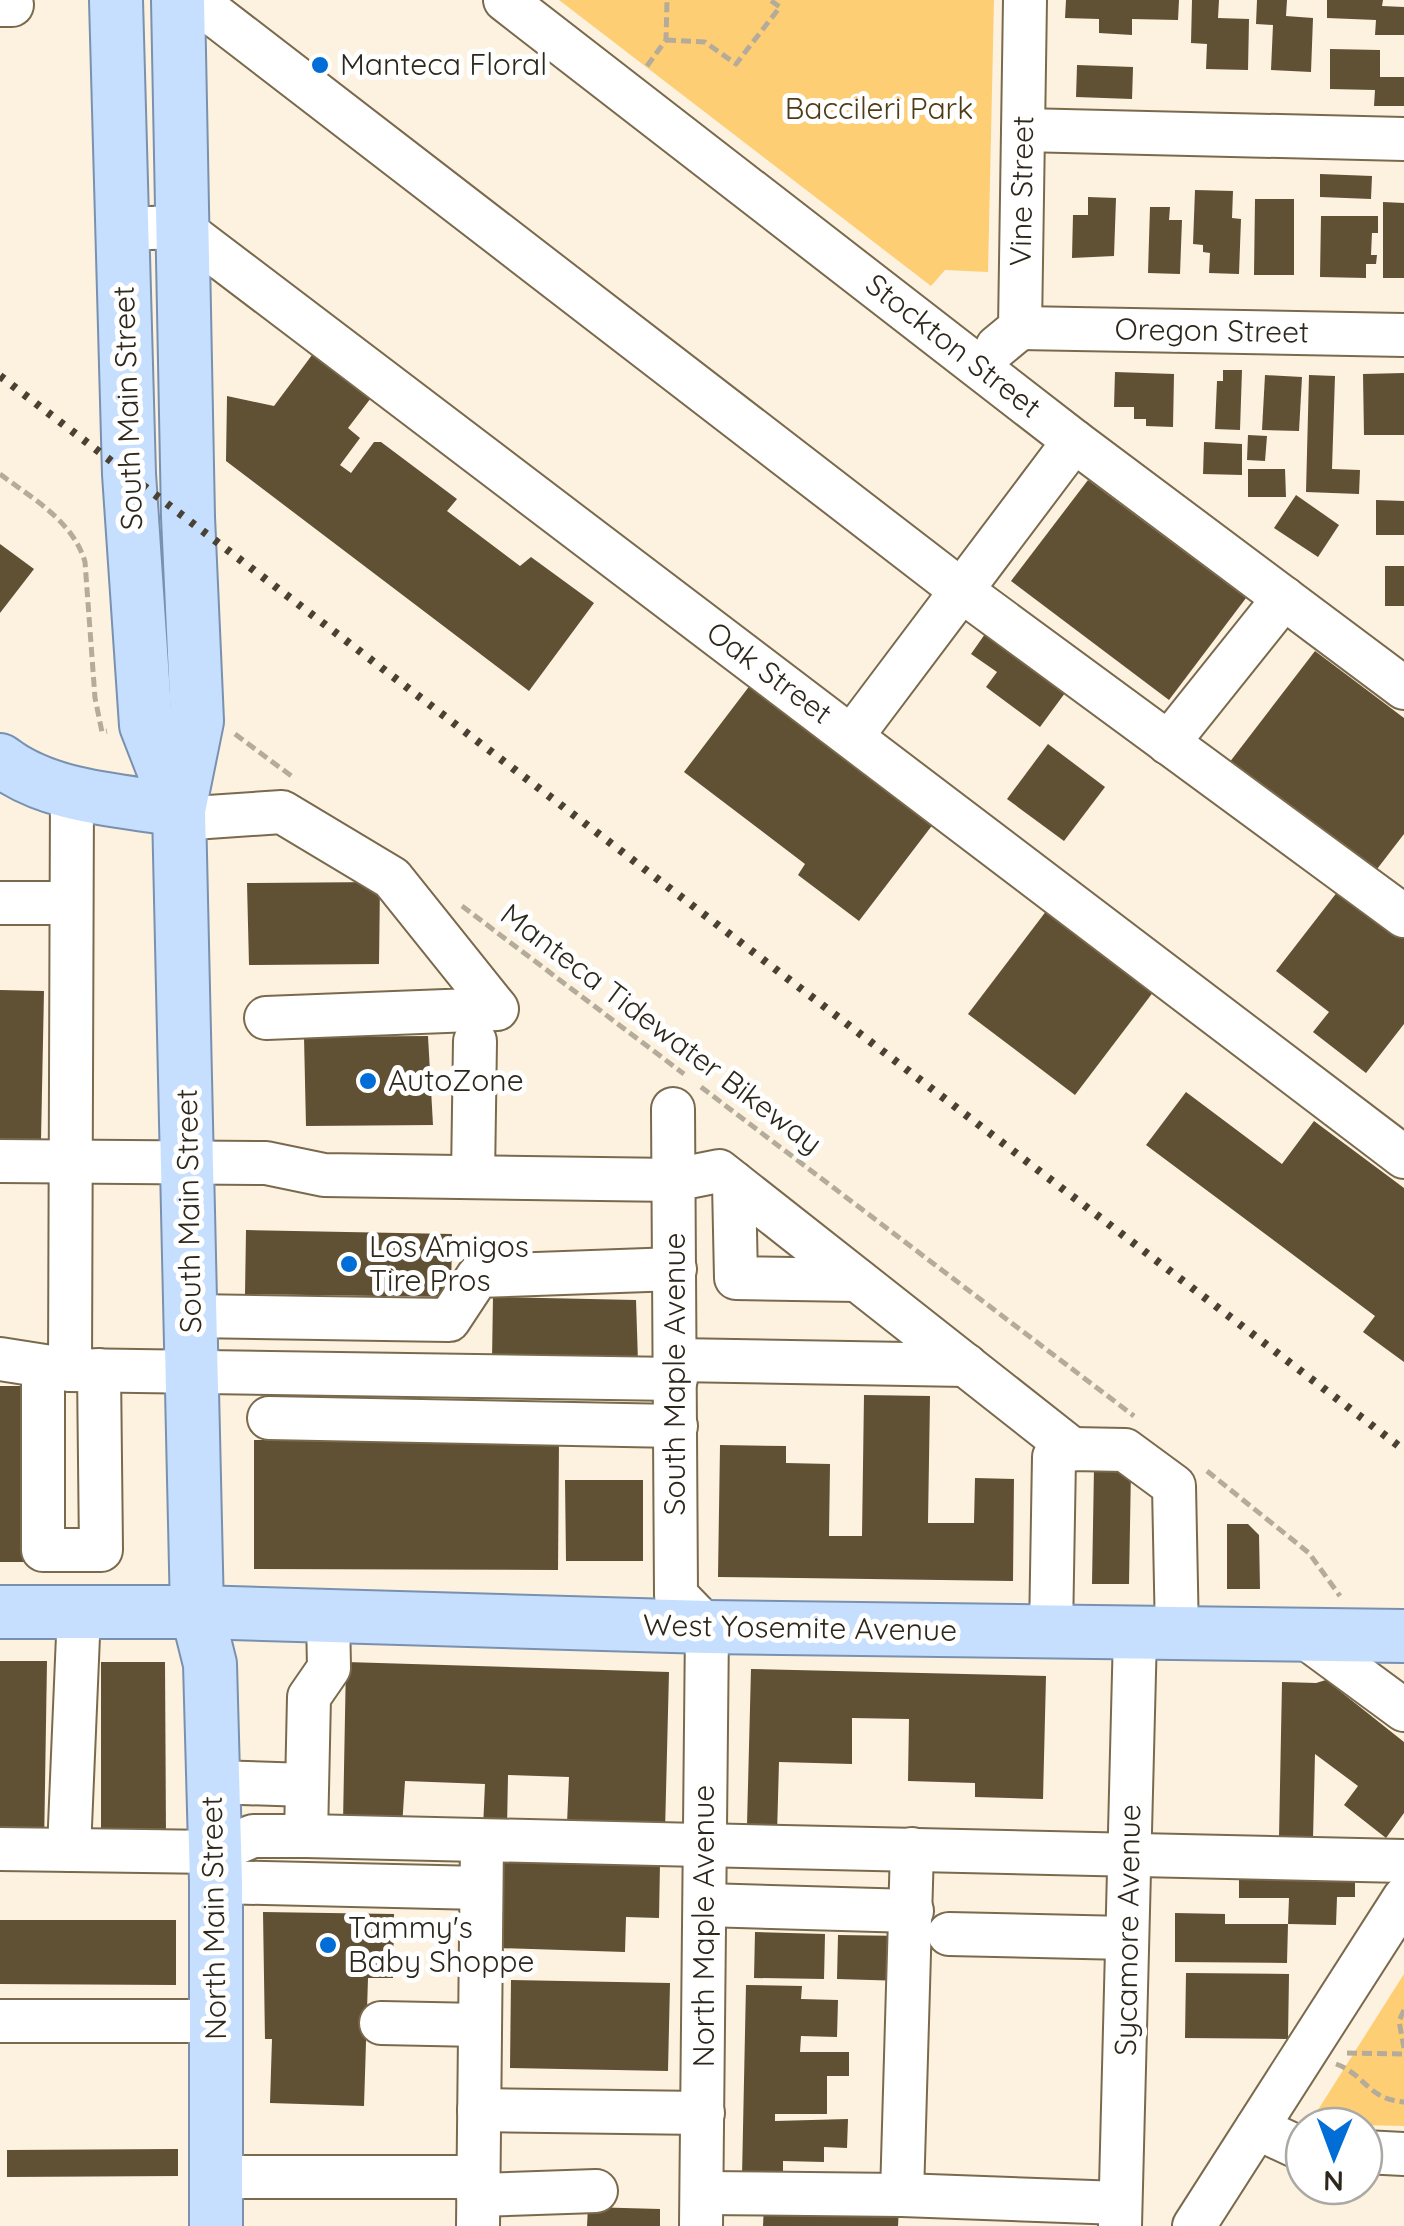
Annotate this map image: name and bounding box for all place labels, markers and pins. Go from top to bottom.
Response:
place label: Manteca Floral [340,45,547,83]
marker: Manteca Floral [309,54,331,76]
place label: AutoZone [388,1061,524,1099]
marker: AutoZone [357,1070,379,1092]
place label: Los Amigos Tire Pros [369,1227,529,1299]
marker: Los Amigos Tire Pros [338,1253,360,1275]
place label: Tammy's Baby Shoppe [348,1908,534,1980]
marker: Tammy's Baby Shoppe [317,1934,339,1956]

